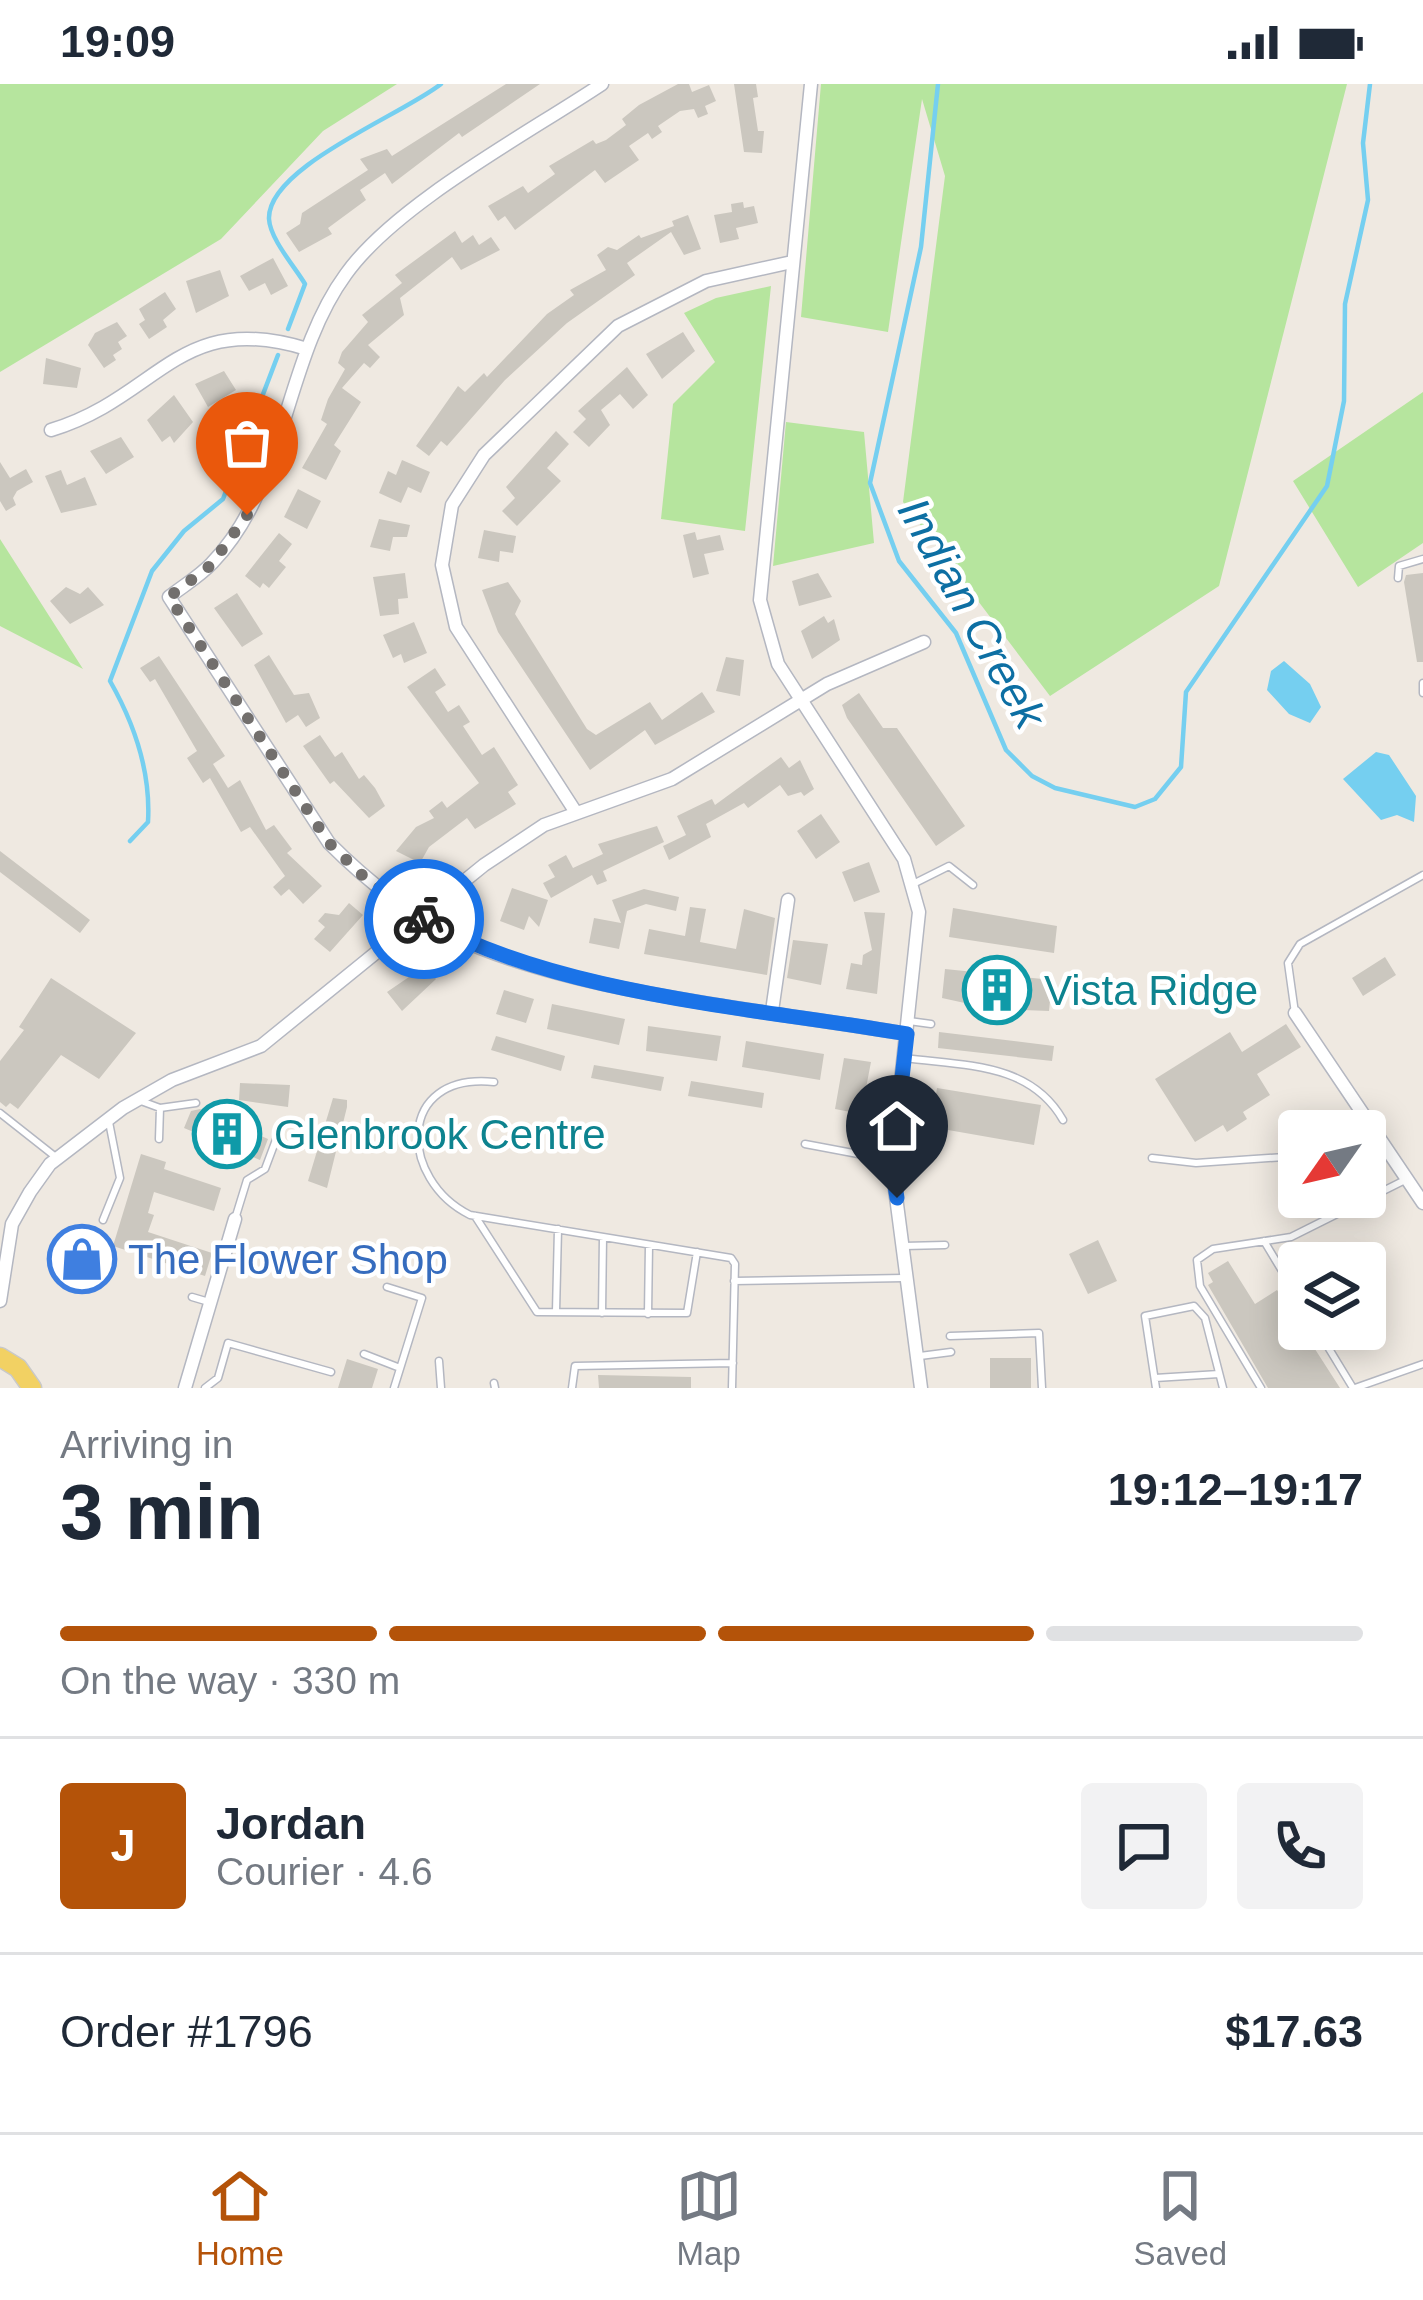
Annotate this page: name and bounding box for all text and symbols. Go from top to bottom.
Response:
text: 19:09 [60,16,175,67]
pin [196,392,298,515]
icon: bag [214,410,280,476]
water label: Indian Creek [888,489,1057,739]
courier [364,859,484,979]
icon: bike [391,886,457,952]
building icon: Vista Ridge [962,955,1032,1025]
place label: Vista Ridge [1044,967,1258,1014]
pin [846,1075,948,1198]
icon: home [864,1093,930,1159]
building icon: Glenbrook Centre [192,1099,262,1169]
north arrow [1278,1110,1386,1218]
map controls [1278,1110,1386,1350]
place label: Glenbrook Centre [274,1111,606,1158]
shop icon: The Flower Shop [47,1224,117,1294]
place label: The Flower Shop [128,1236,448,1283]
button: layers [1278,1242,1386,1350]
text: Arriving in [60,1423,233,1466]
text: 19:12–19:17 [1108,1464,1363,1515]
text: 3 min [60,1468,264,1556]
text: On the way · 330 m [60,1659,400,1702]
button: chat [1081,1783,1207,1909]
button: phone [1237,1783,1363,1909]
text: Jordan [216,1798,366,1849]
text: J [110,1820,136,1871]
text: Courier · 4.6 [216,1850,433,1893]
text: Order #1796 [60,2006,313,2057]
text: $17.63 [1225,2006,1363,2057]
tab: Home [196,2163,284,2273]
tab: Map [676,2163,742,2273]
tab: Saved [1134,2163,1227,2273]

